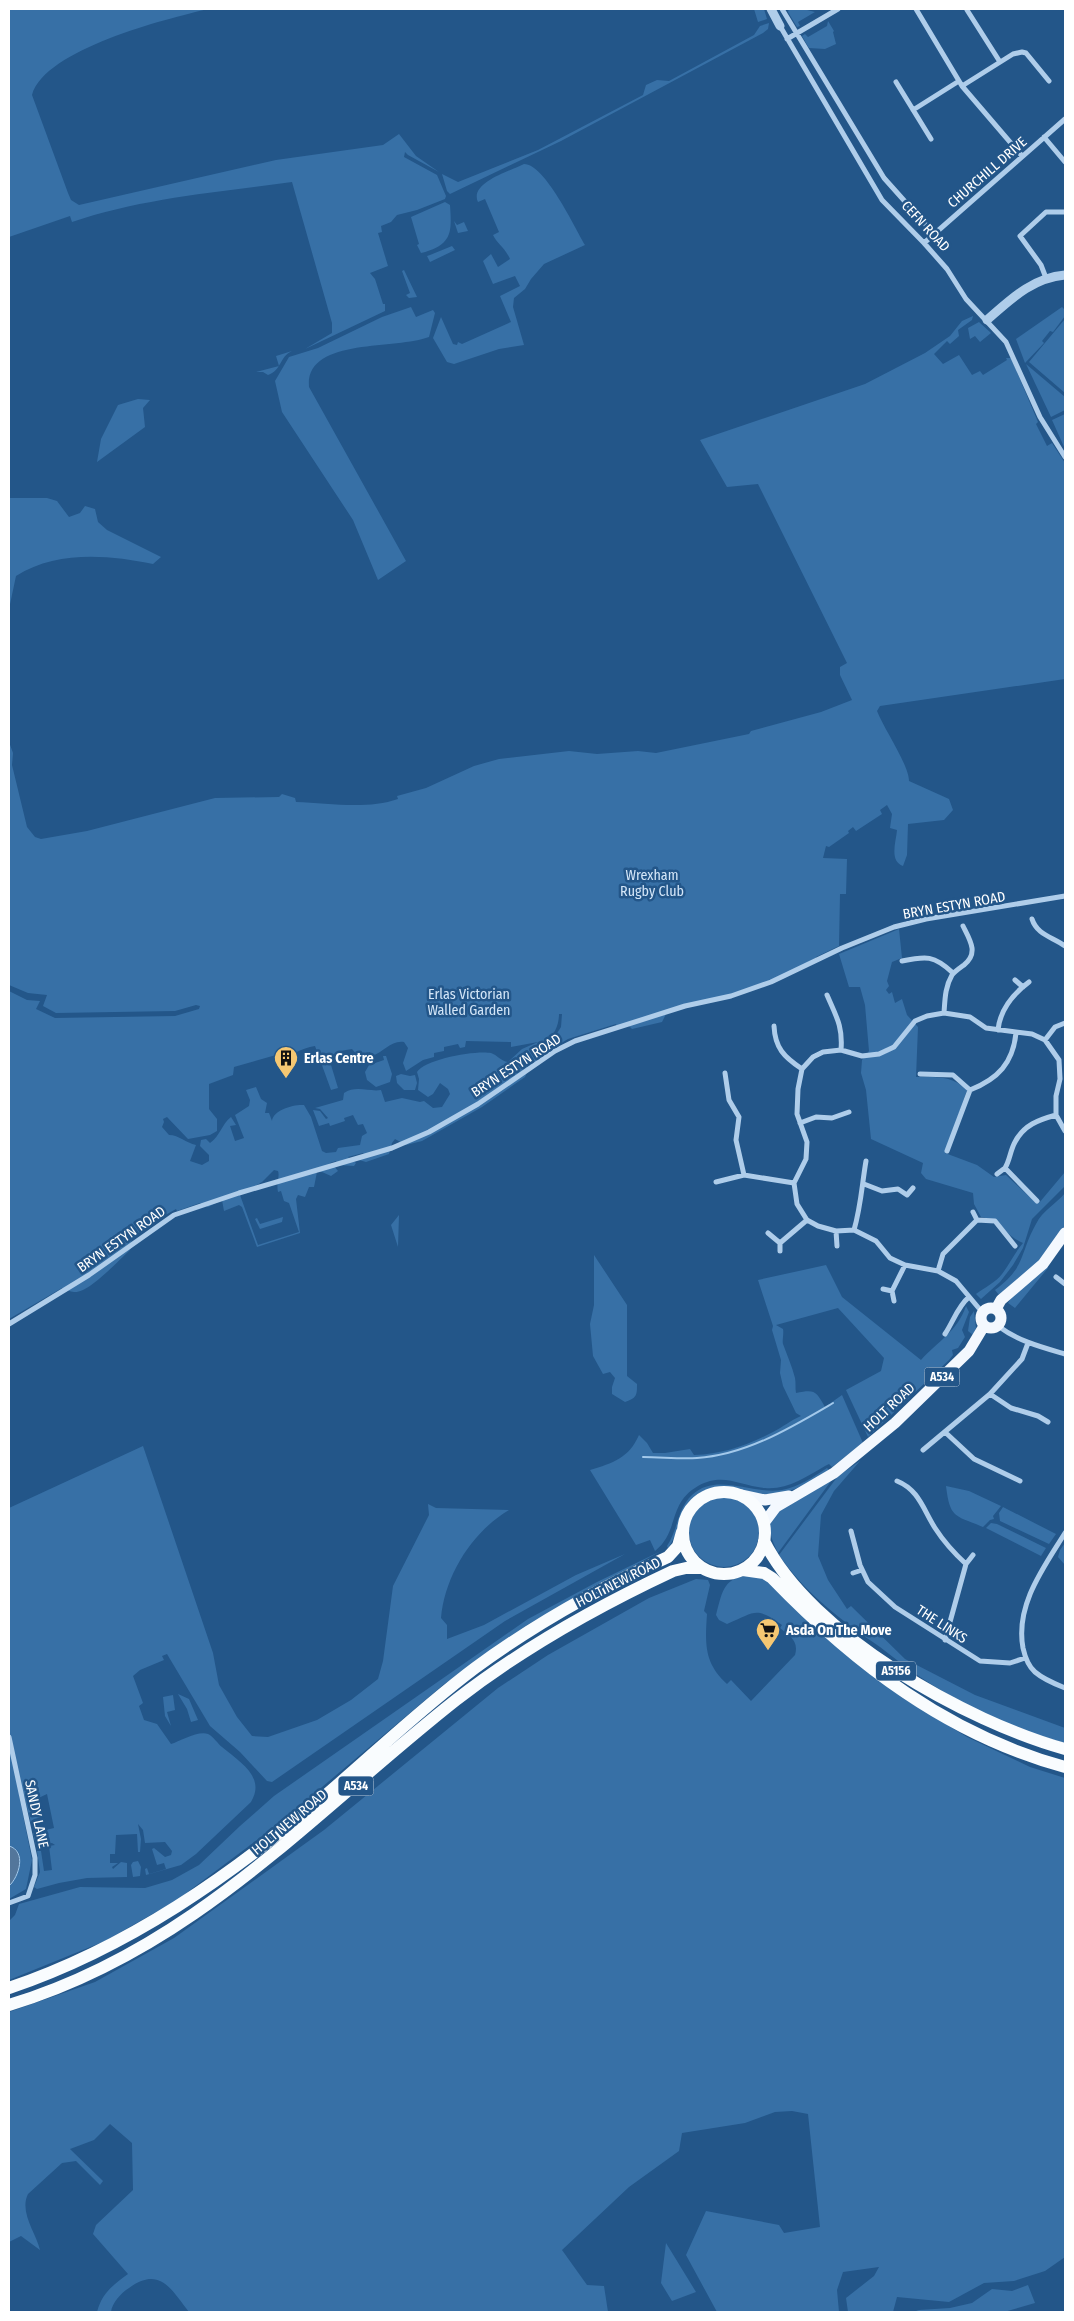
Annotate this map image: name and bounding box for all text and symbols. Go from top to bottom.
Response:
street label: CHURCHILL DRIVE [944,133,1031,211]
street label: CEFN ROAD [898,197,953,255]
park label: Wrexham Rugby Club [620,867,684,900]
street label: BRYN ESTYN ROAD [902,888,1007,923]
park label: Erlas Victorian Walled Garden [428,986,511,1019]
street label: BRYN ESTYN ROAD [468,1030,564,1101]
building icon: Erlas Centre [273,1045,299,1079]
place label: Erlas Centre [304,1050,374,1067]
street label: BRYN ESTYN ROAD [74,1203,169,1276]
road number: A534 [924,1368,960,1386]
street label: HOLT ROAD [860,1379,918,1435]
street label: HOLT NEW ROAD [573,1554,663,1611]
street label: THE LINKS [913,1602,970,1647]
supermarket icon: Asda On The Move [755,1617,781,1651]
place label: Asda On The Move [785,1622,892,1639]
road number: A5156 [876,1662,916,1680]
road number: A534 [338,1776,374,1795]
street label: SANDY LANE [21,1778,52,1850]
street label: HOLT NEW ROAD [248,1786,330,1859]

